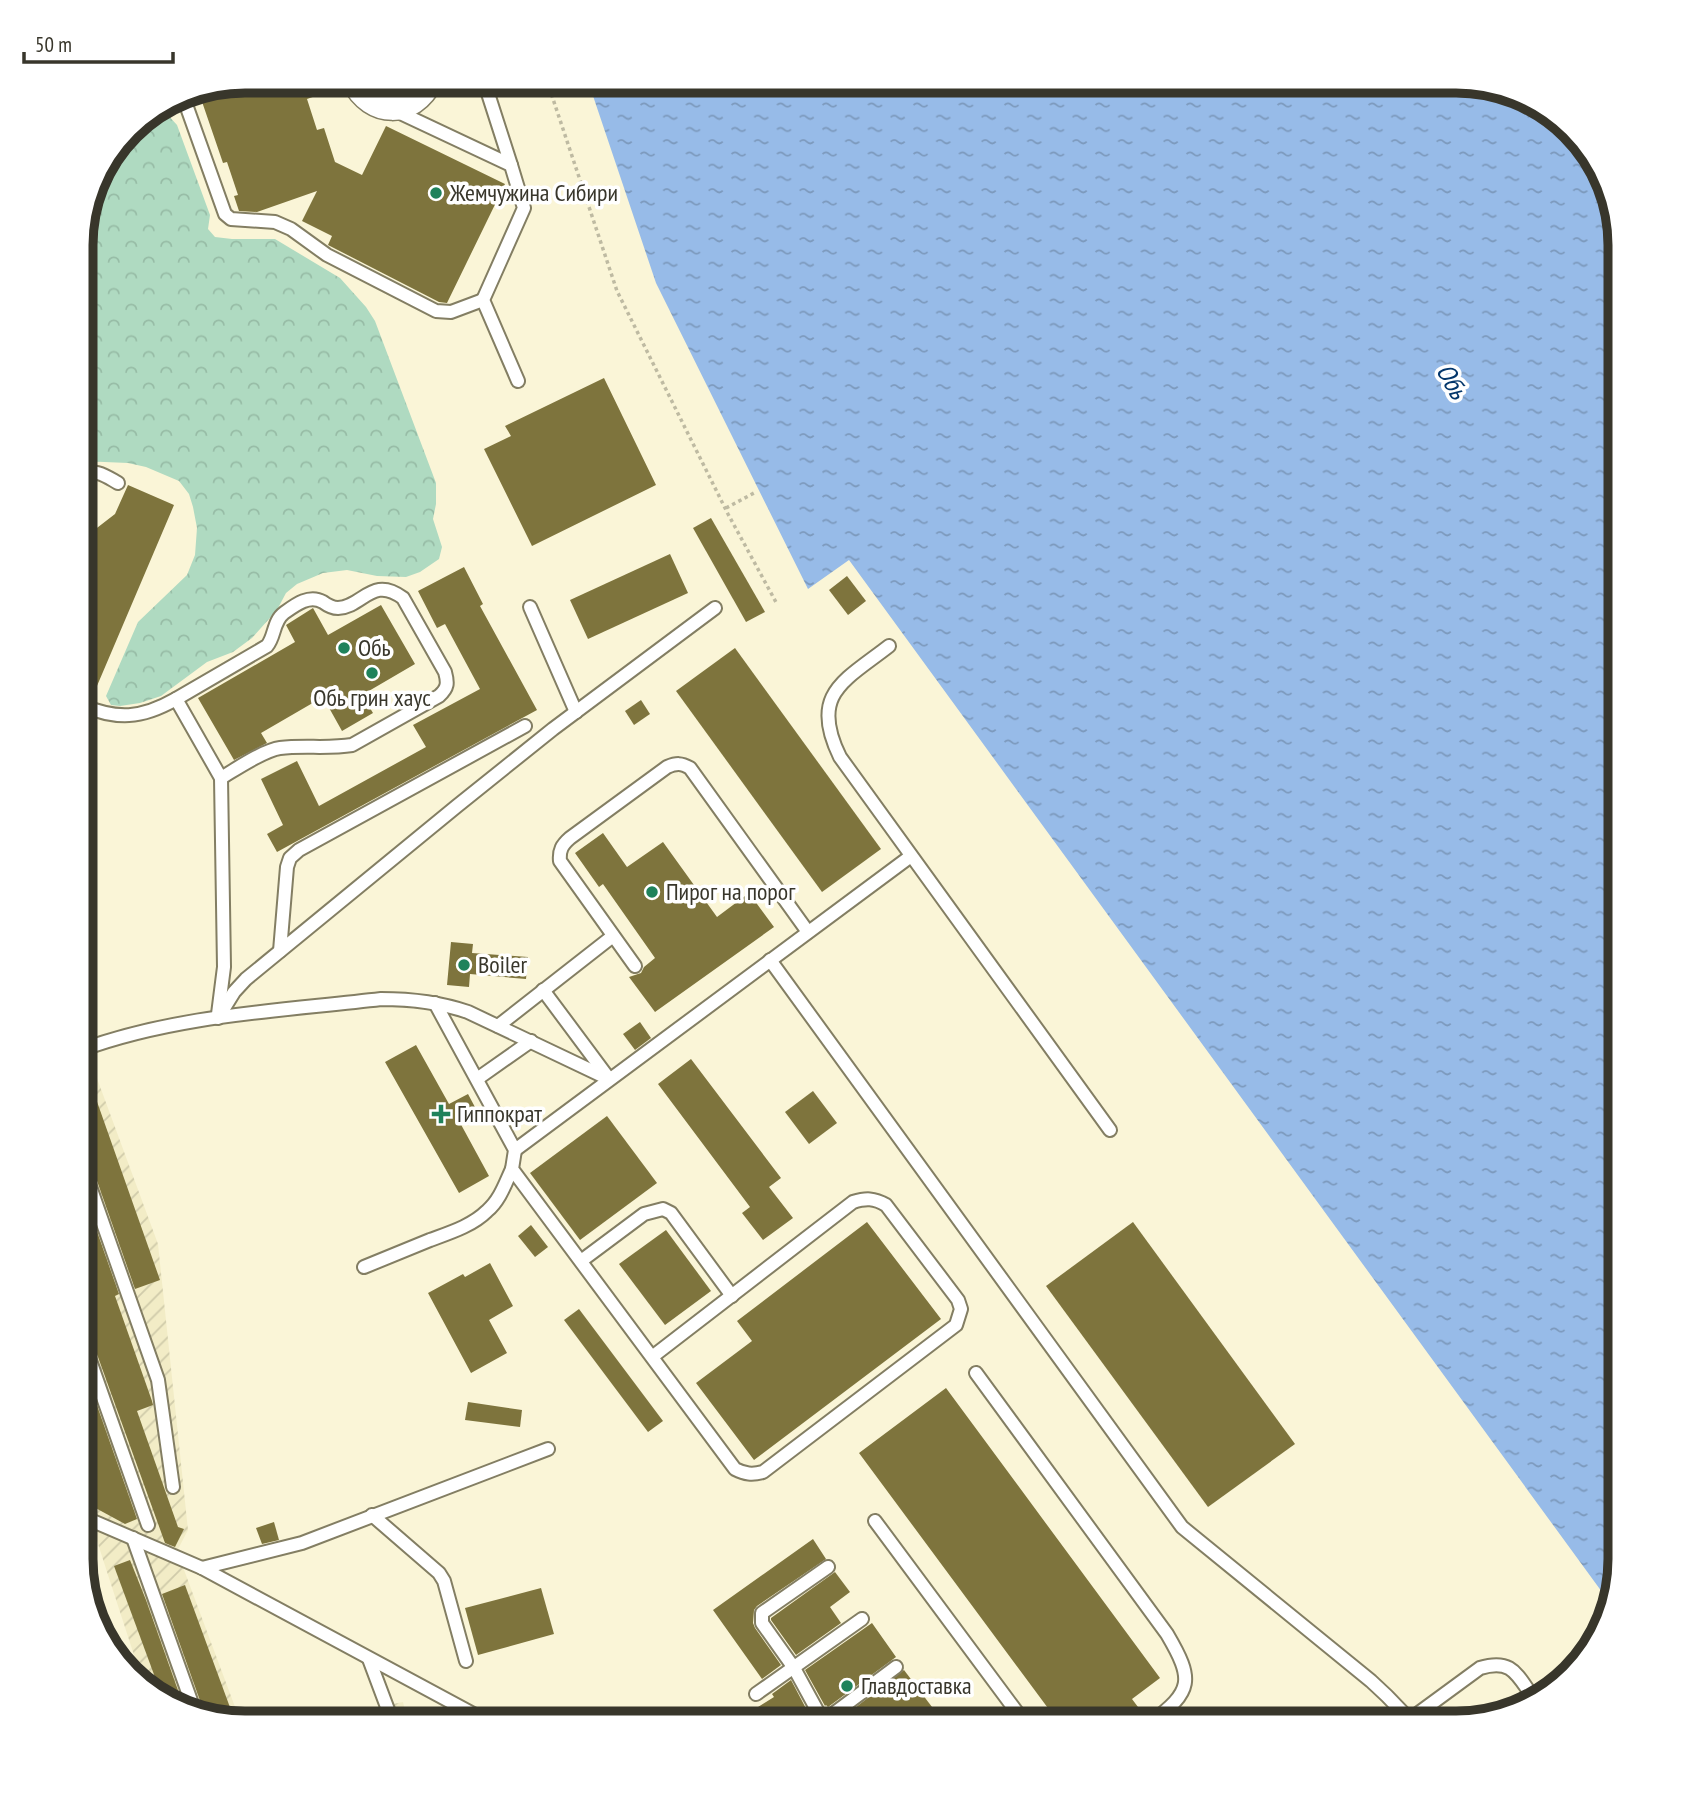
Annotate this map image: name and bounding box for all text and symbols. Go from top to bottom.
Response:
scale bar [24,21,173,65]
text: 50 m [35,31,72,58]
place label: Жемчужина Сибири [449,177,618,208]
marker: Жемчужина Сибири [428,185,444,201]
water label: Обь [1429,357,1476,405]
place label: Обь [358,632,391,663]
marker: Обь [336,640,352,656]
marker: Обь грин хаус [364,665,380,681]
place label: Обь грин хаус [313,682,431,713]
place label: Пирог на порог [666,876,796,907]
marker: Пирог на порог [644,884,660,900]
place label: Boiler [478,949,527,980]
marker: Boiler [456,957,472,973]
place label: Гиппократ [457,1098,542,1129]
marker: Гиппократ [431,1104,451,1124]
place label: Главдоставка [861,1670,972,1701]
marker: Главдоставка [839,1678,855,1694]

